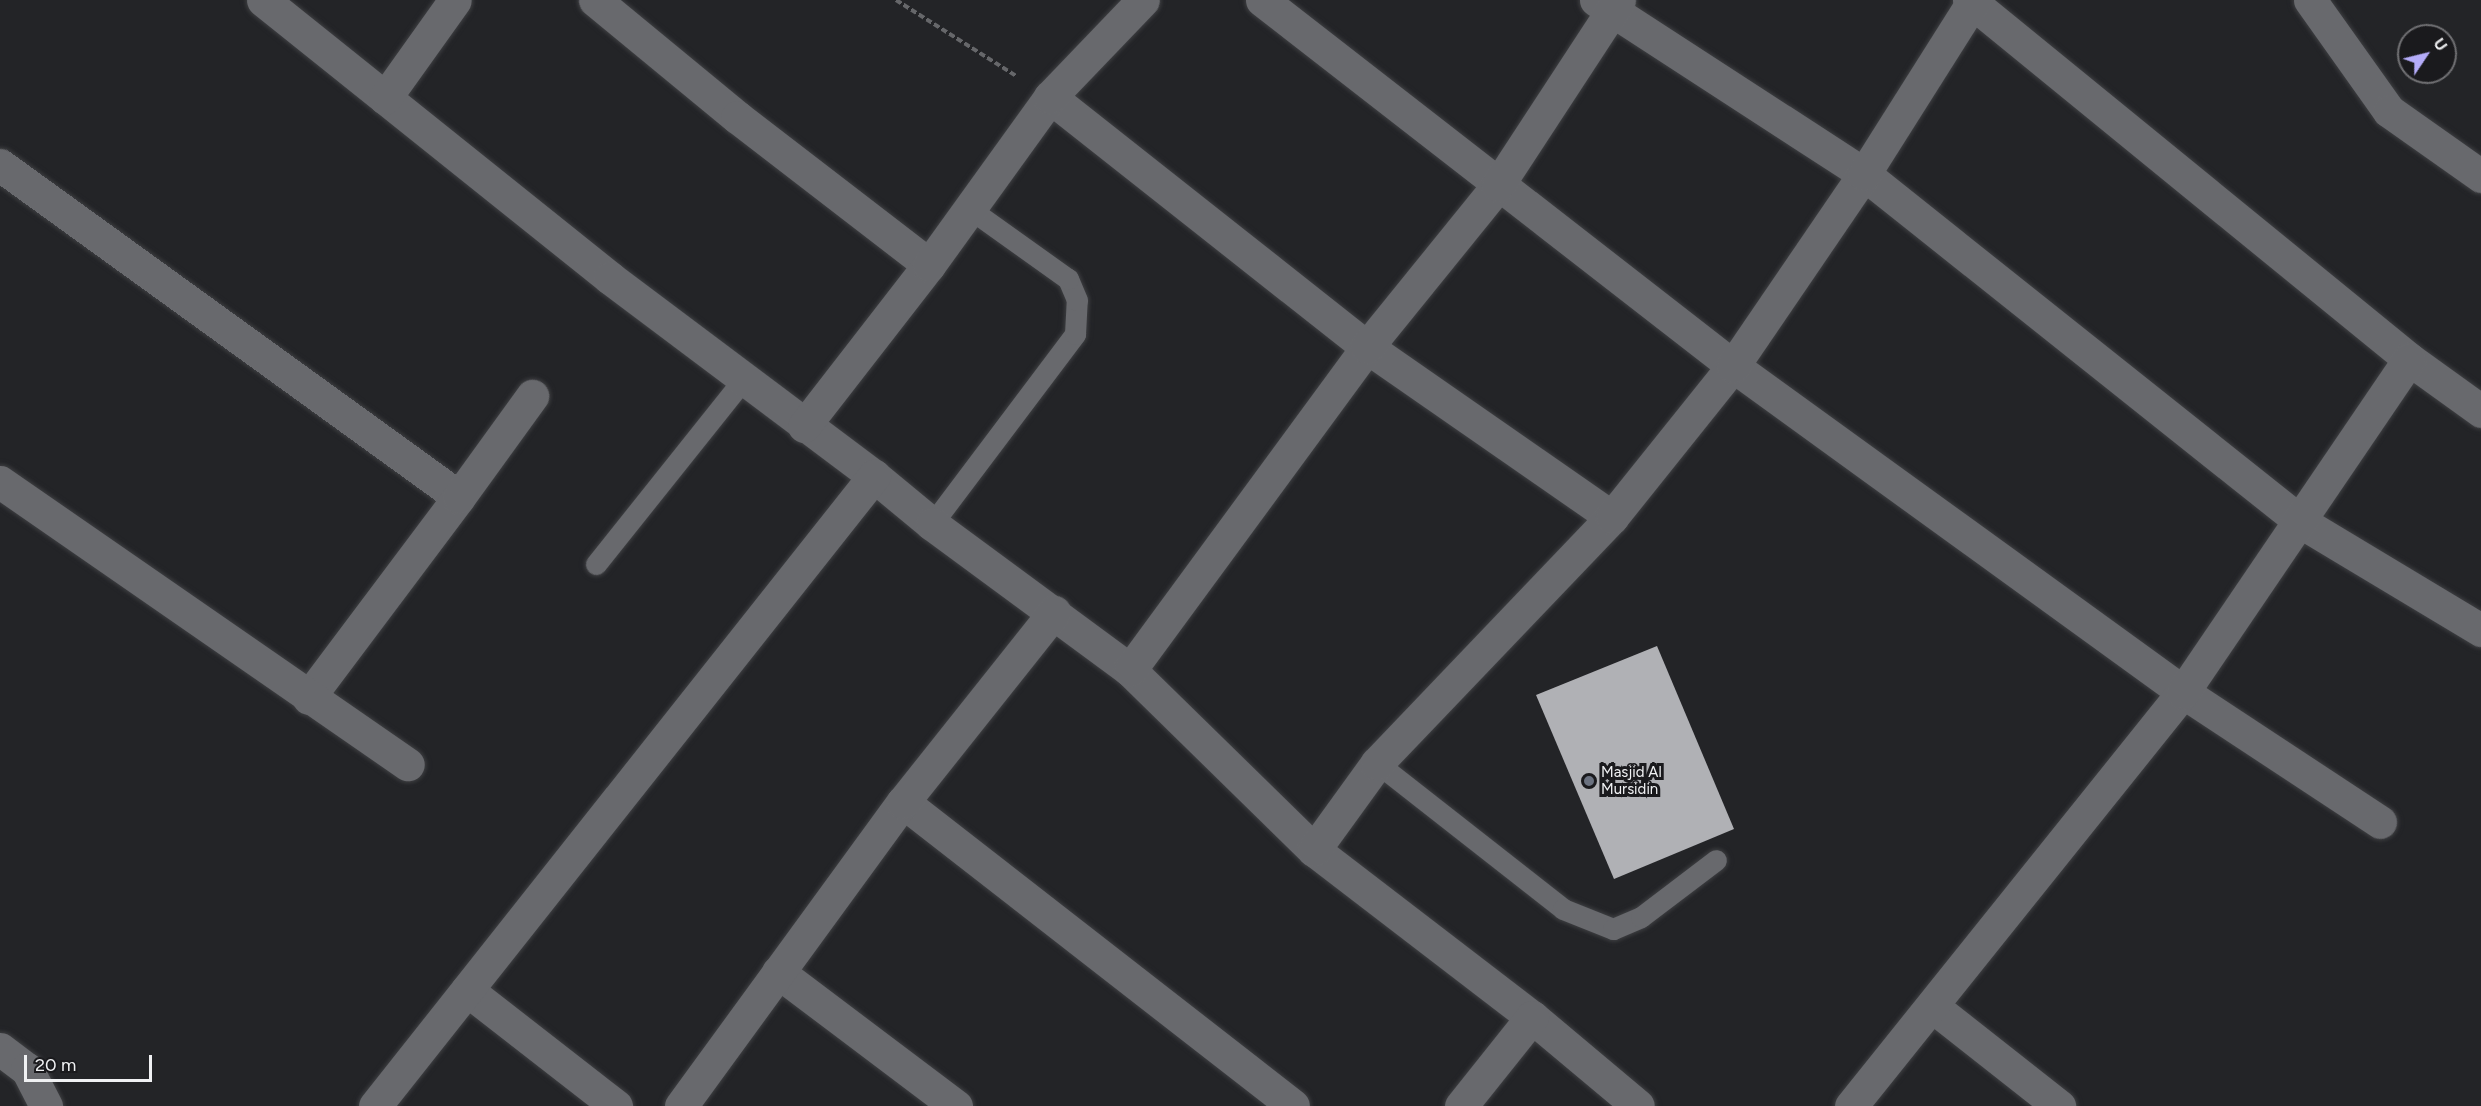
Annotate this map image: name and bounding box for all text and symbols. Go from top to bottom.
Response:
north arrow [2397,24,2457,84]
text: U [2429,34,2452,55]
place label: Masjid Al Mursidin [1601,763,1662,798]
marker: Masjid Al Mursidin [1582,774,1596,788]
scale bar [27,1043,154,1081]
text: 20 m [35,1054,76,1076]

